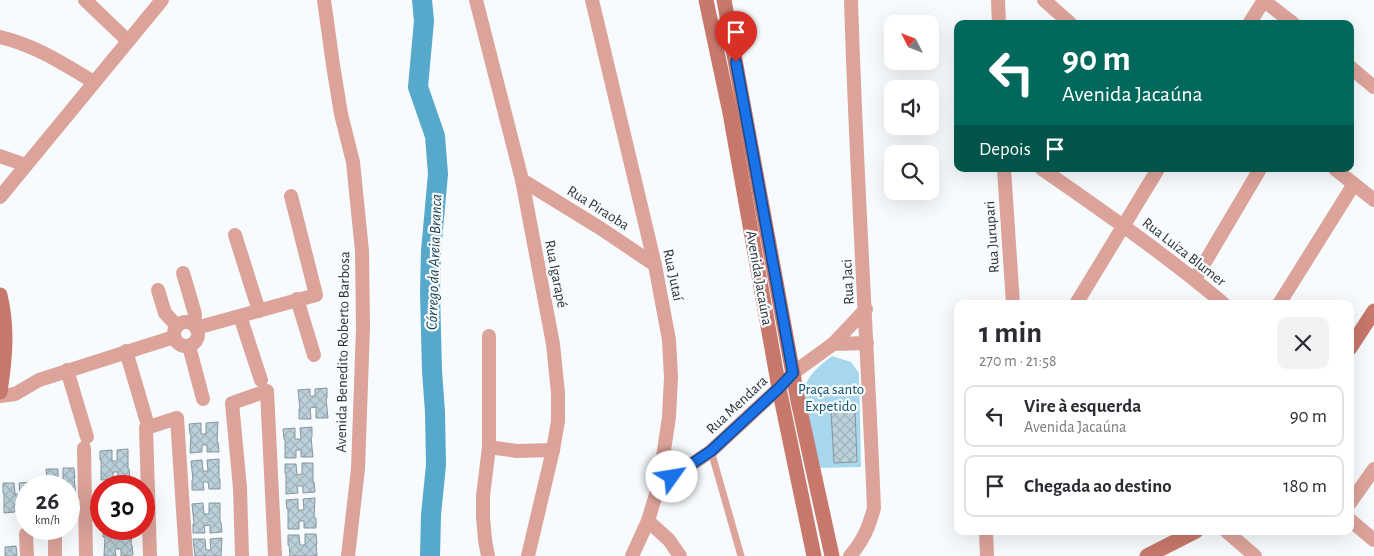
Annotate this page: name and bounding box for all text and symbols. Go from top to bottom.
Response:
pin [715,11,757,62]
north arrow [884,15,939,70]
map controls [884,15,939,200]
icon: arrive [722,18,750,46]
icon: left [979,40,1044,105]
text: 90 m [1062,42,1131,77]
button: sound [884,80,939,135]
text: Avenida Jacaúna [1062,83,1203,105]
icon: arrive [1041,135,1069,163]
text: Depois [979,140,1031,159]
button: search [884,145,939,200]
street label: Rua Piraoba [564,183,632,233]
water label: Córrego da Areia Branca [424,194,444,330]
street label: Rua Jurupari [982,200,1002,274]
street label: Rua Luiza Blumer [1140,215,1229,289]
street label: Avenida Jacaúna [743,229,775,327]
street label: Rua Igarapé [542,239,570,309]
street label: Rua Jutaí [660,248,686,303]
street label: Avenida Benedito Roberto Barbosa [334,251,352,453]
street label: Rua Jaci [839,259,857,305]
button: close [1277,317,1329,369]
text: 1 min [979,318,1042,348]
text: 270 m · 21:58 [979,353,1057,369]
street label: Rua Mendara [704,373,770,437]
park label: Praça santo Expetido [798,382,864,414]
text: Vire à esquerda [1024,397,1141,416]
icon: left [981,402,1009,430]
text: 90 m [1290,407,1327,426]
text: Avenida Jacaúna [1024,419,1126,435]
position arrow [645,450,697,502]
icon: arrive [981,472,1009,500]
speed limit sign: 30 [90,475,155,540]
text: Chegada ao destino [1024,477,1172,496]
text: 180 m [1283,477,1327,496]
text: 26 [36,489,59,514]
text: km/h [35,514,60,526]

